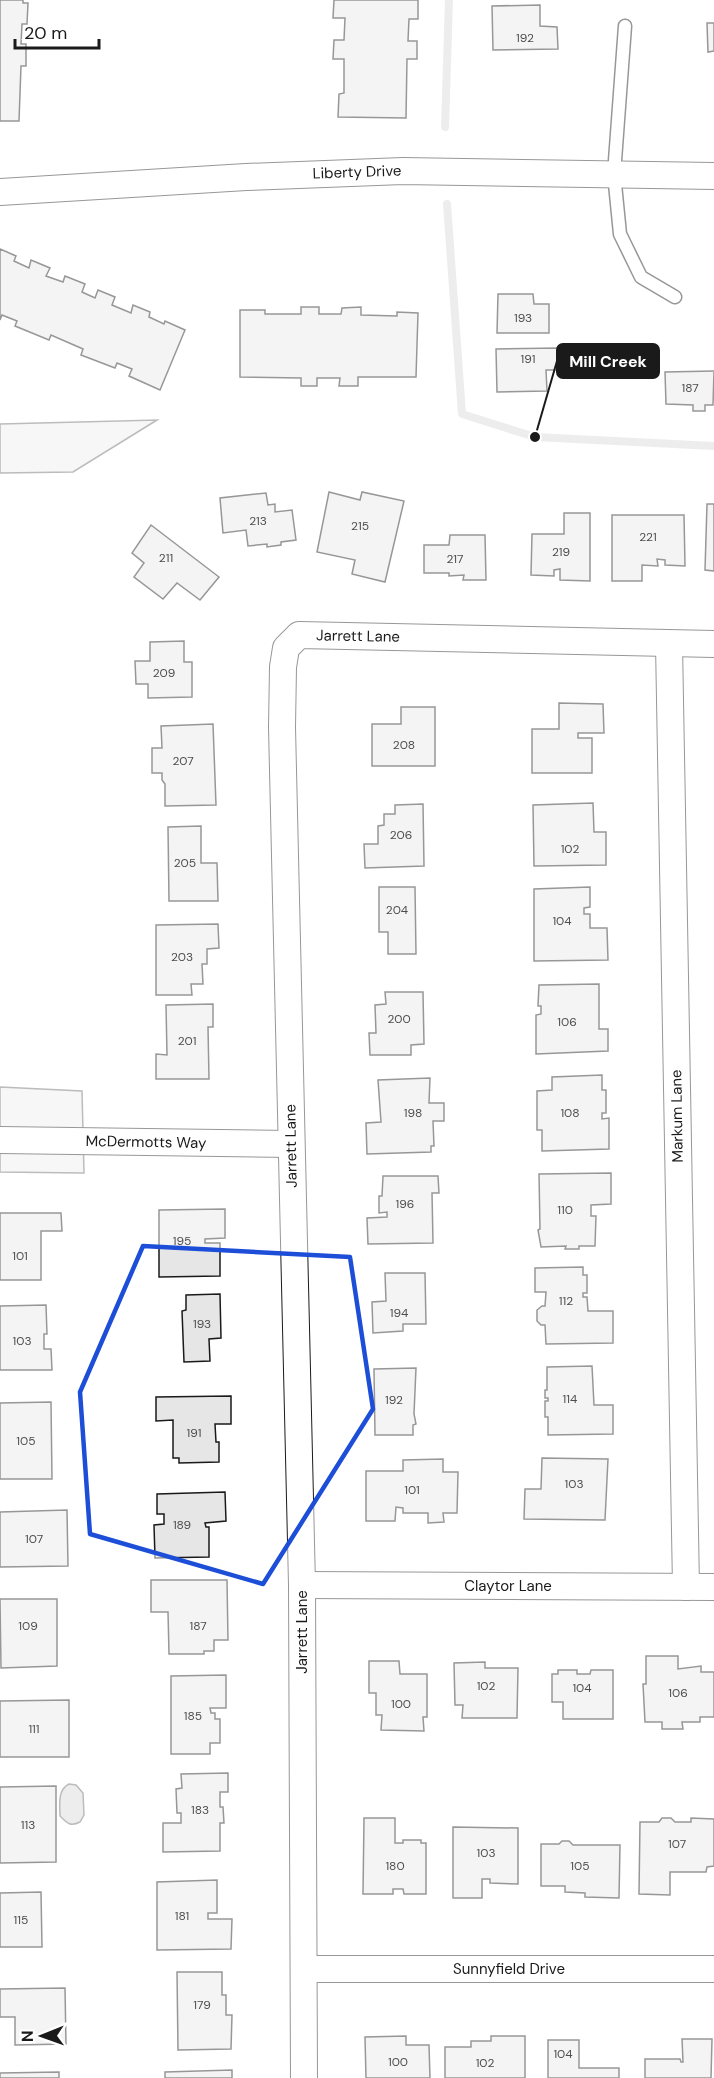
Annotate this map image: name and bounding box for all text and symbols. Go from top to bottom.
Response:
scale bar [15,12,99,50]
text: 20 m [24,21,67,45]
house number: 192 [516,30,534,46]
street label: Liberty Drive [312,160,402,184]
house number: 193 [514,310,532,326]
callout: Mill Creek [557,344,659,378]
house number: 191 [521,351,535,367]
text: Mill Creek [569,351,648,372]
house number: 187 [681,380,699,396]
house number: 213 [249,513,267,529]
house number: 215 [351,518,369,534]
house number: 221 [639,529,657,545]
house number: 219 [552,544,570,560]
house number: 211 [159,550,173,566]
house number: 217 [446,551,464,567]
street label: Jarrett Lane [316,625,400,647]
house number: 209 [153,665,175,681]
house number: 208 [393,737,415,753]
house number: 207 [172,753,194,769]
house number: 206 [390,827,412,843]
house number: 102 [561,841,579,857]
house number: 205 [174,855,196,871]
house number: 204 [386,902,408,918]
house number: 104 [552,913,572,929]
house number: 203 [171,949,193,965]
house number: 200 [387,1011,411,1027]
house number: 106 [557,1014,577,1030]
house number: 201 [178,1033,196,1049]
street label: Markum Lane [666,1069,688,1163]
street label: Jarrett Lane [280,1104,302,1188]
house number: 198 [404,1105,422,1121]
house number: 108 [560,1105,580,1121]
street label: McDermotts Way [85,1131,207,1153]
house number: 196 [396,1196,414,1212]
house number: 110 [557,1202,573,1218]
house number: 195 [173,1233,191,1249]
house number: 101 [12,1248,28,1264]
house number: 112 [559,1293,573,1309]
house number: 194 [390,1305,408,1321]
house number: 193 [193,1316,211,1332]
house number: 103 [12,1333,32,1349]
house number: 114 [563,1391,577,1407]
house number: 192 [385,1392,403,1408]
house number: 191 [187,1425,201,1441]
house number: 105 [16,1433,36,1449]
house number: 103 [564,1476,584,1492]
house number: 101 [404,1482,420,1498]
house number: 189 [173,1517,191,1533]
house number: 107 [25,1531,43,1547]
street label: Claytor Lane [464,1576,552,1596]
street label: Jarrett Lane [292,1590,312,1674]
house number: 109 [18,1618,38,1634]
house number: 187 [189,1618,207,1634]
house number: 102 [477,1678,495,1694]
house number: 104 [572,1680,592,1696]
house number: 106 [668,1685,688,1701]
house number: 100 [391,1696,411,1712]
house number: 185 [184,1708,202,1724]
house number: 111 [28,1721,40,1737]
house number: 183 [191,1802,209,1818]
house number: 113 [21,1817,35,1833]
house number: 107 [668,1836,686,1852]
house number: 103 [476,1845,496,1861]
house number: 180 [385,1858,405,1874]
house number: 105 [570,1858,590,1874]
house number: 181 [175,1908,189,1924]
house number: 115 [14,1912,28,1928]
street label: Sunnyfield Drive [453,1959,565,1979]
house number: 179 [193,1997,211,2013]
north arrow [12,2006,72,2066]
text: N [17,2030,38,2042]
house number: 104 [553,2046,573,2062]
house number: 100 [388,2054,408,2070]
house number: 102 [476,2055,494,2071]

